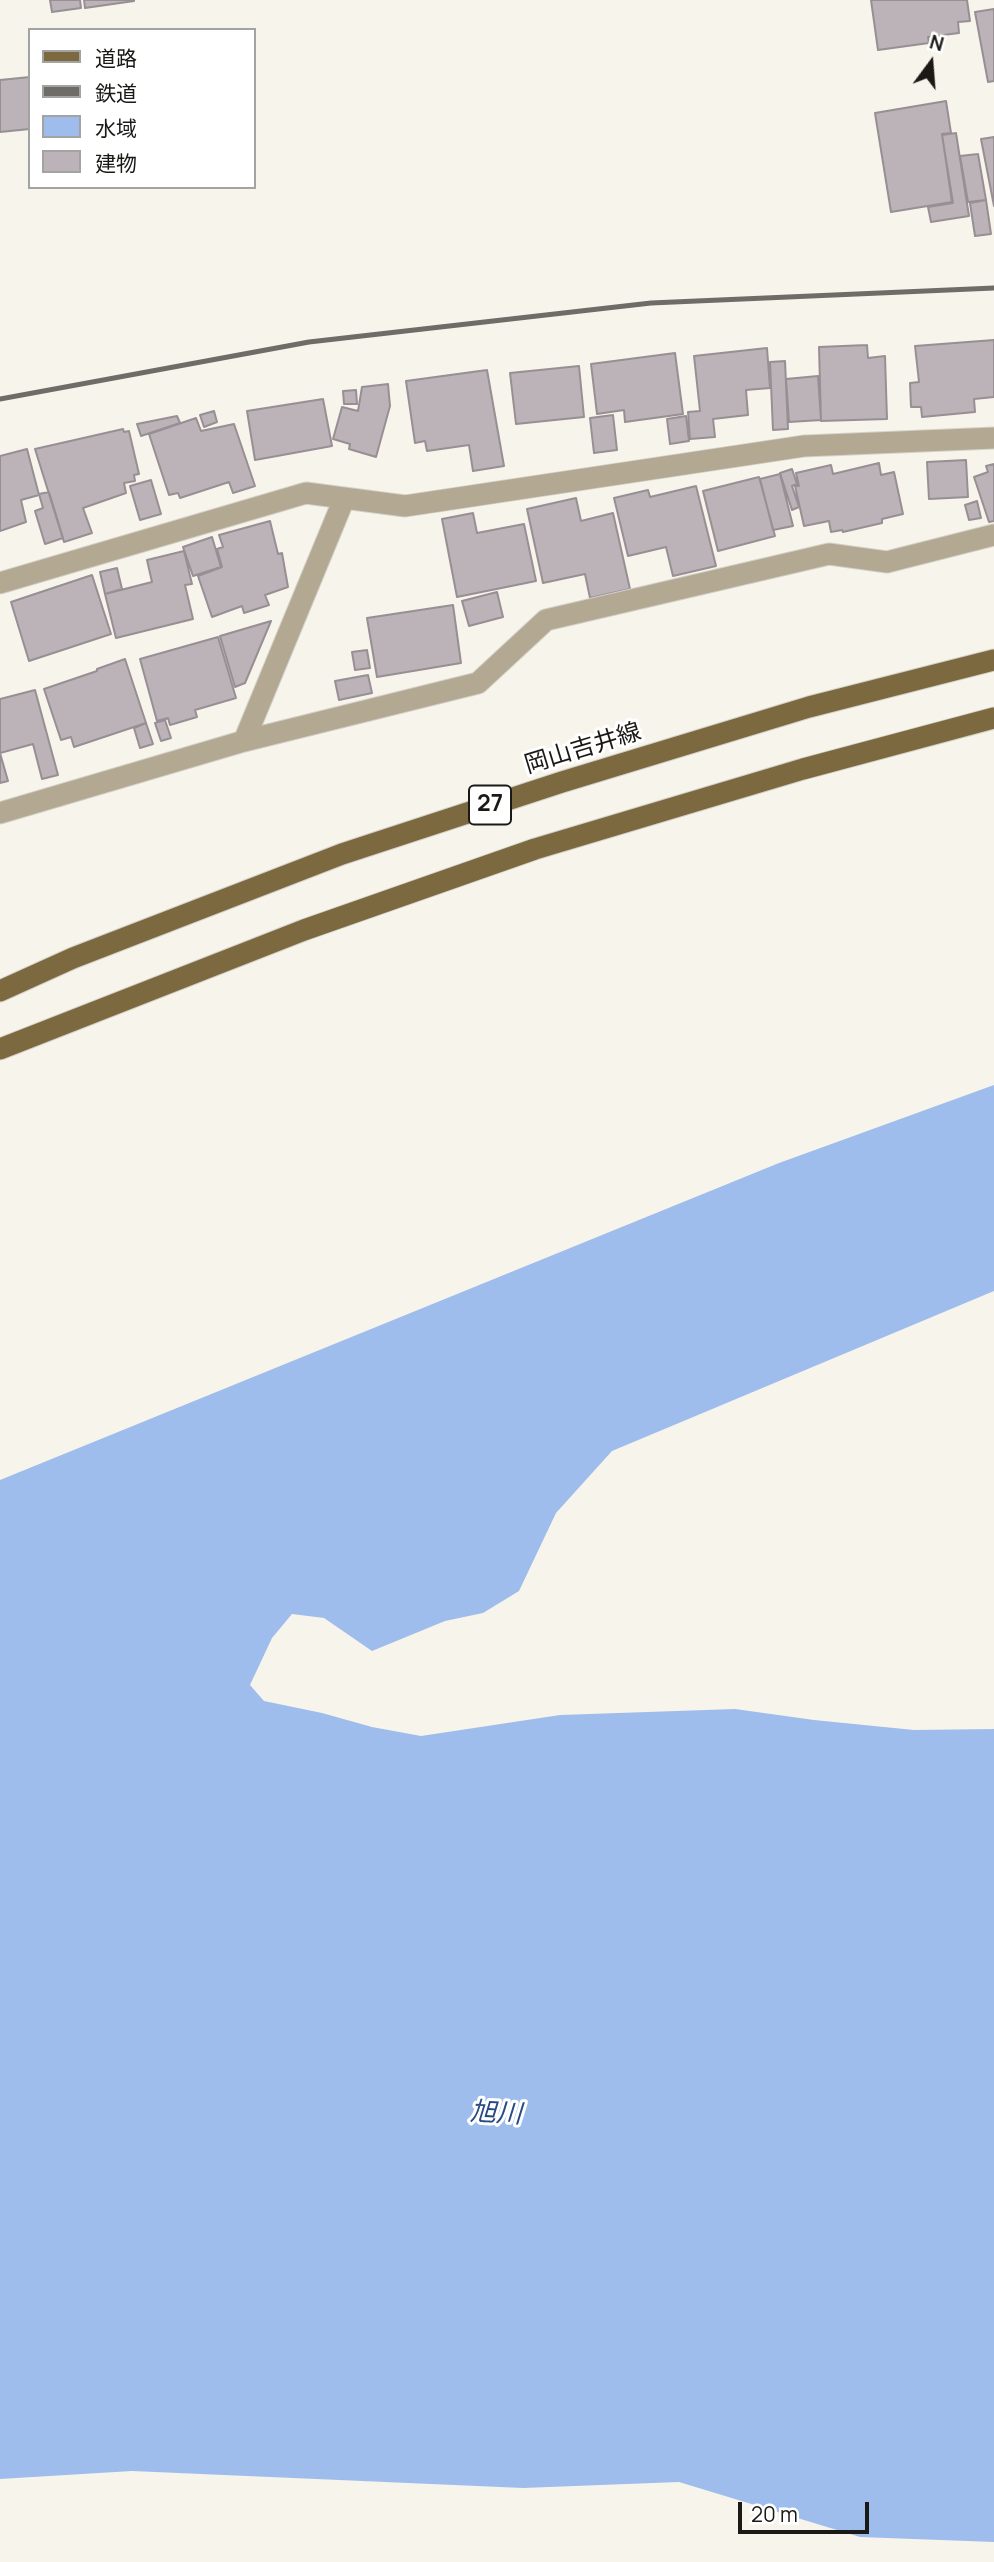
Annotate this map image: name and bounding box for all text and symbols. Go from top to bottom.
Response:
legend [28,28,256,189]
north arrow [896,28,966,98]
text: N [927,28,947,57]
text: 道路 [95,44,137,72]
text: 鉄道 [95,79,137,107]
text: 水域 [95,114,137,142]
text: 建物 [95,149,137,177]
street label: 岡山吉井線 [521,718,645,780]
road number: 27 [469,786,511,824]
water label: 旭川 [469,2097,523,2131]
scale bar [742,2488,873,2532]
text: 20 m [751,2500,798,2528]

